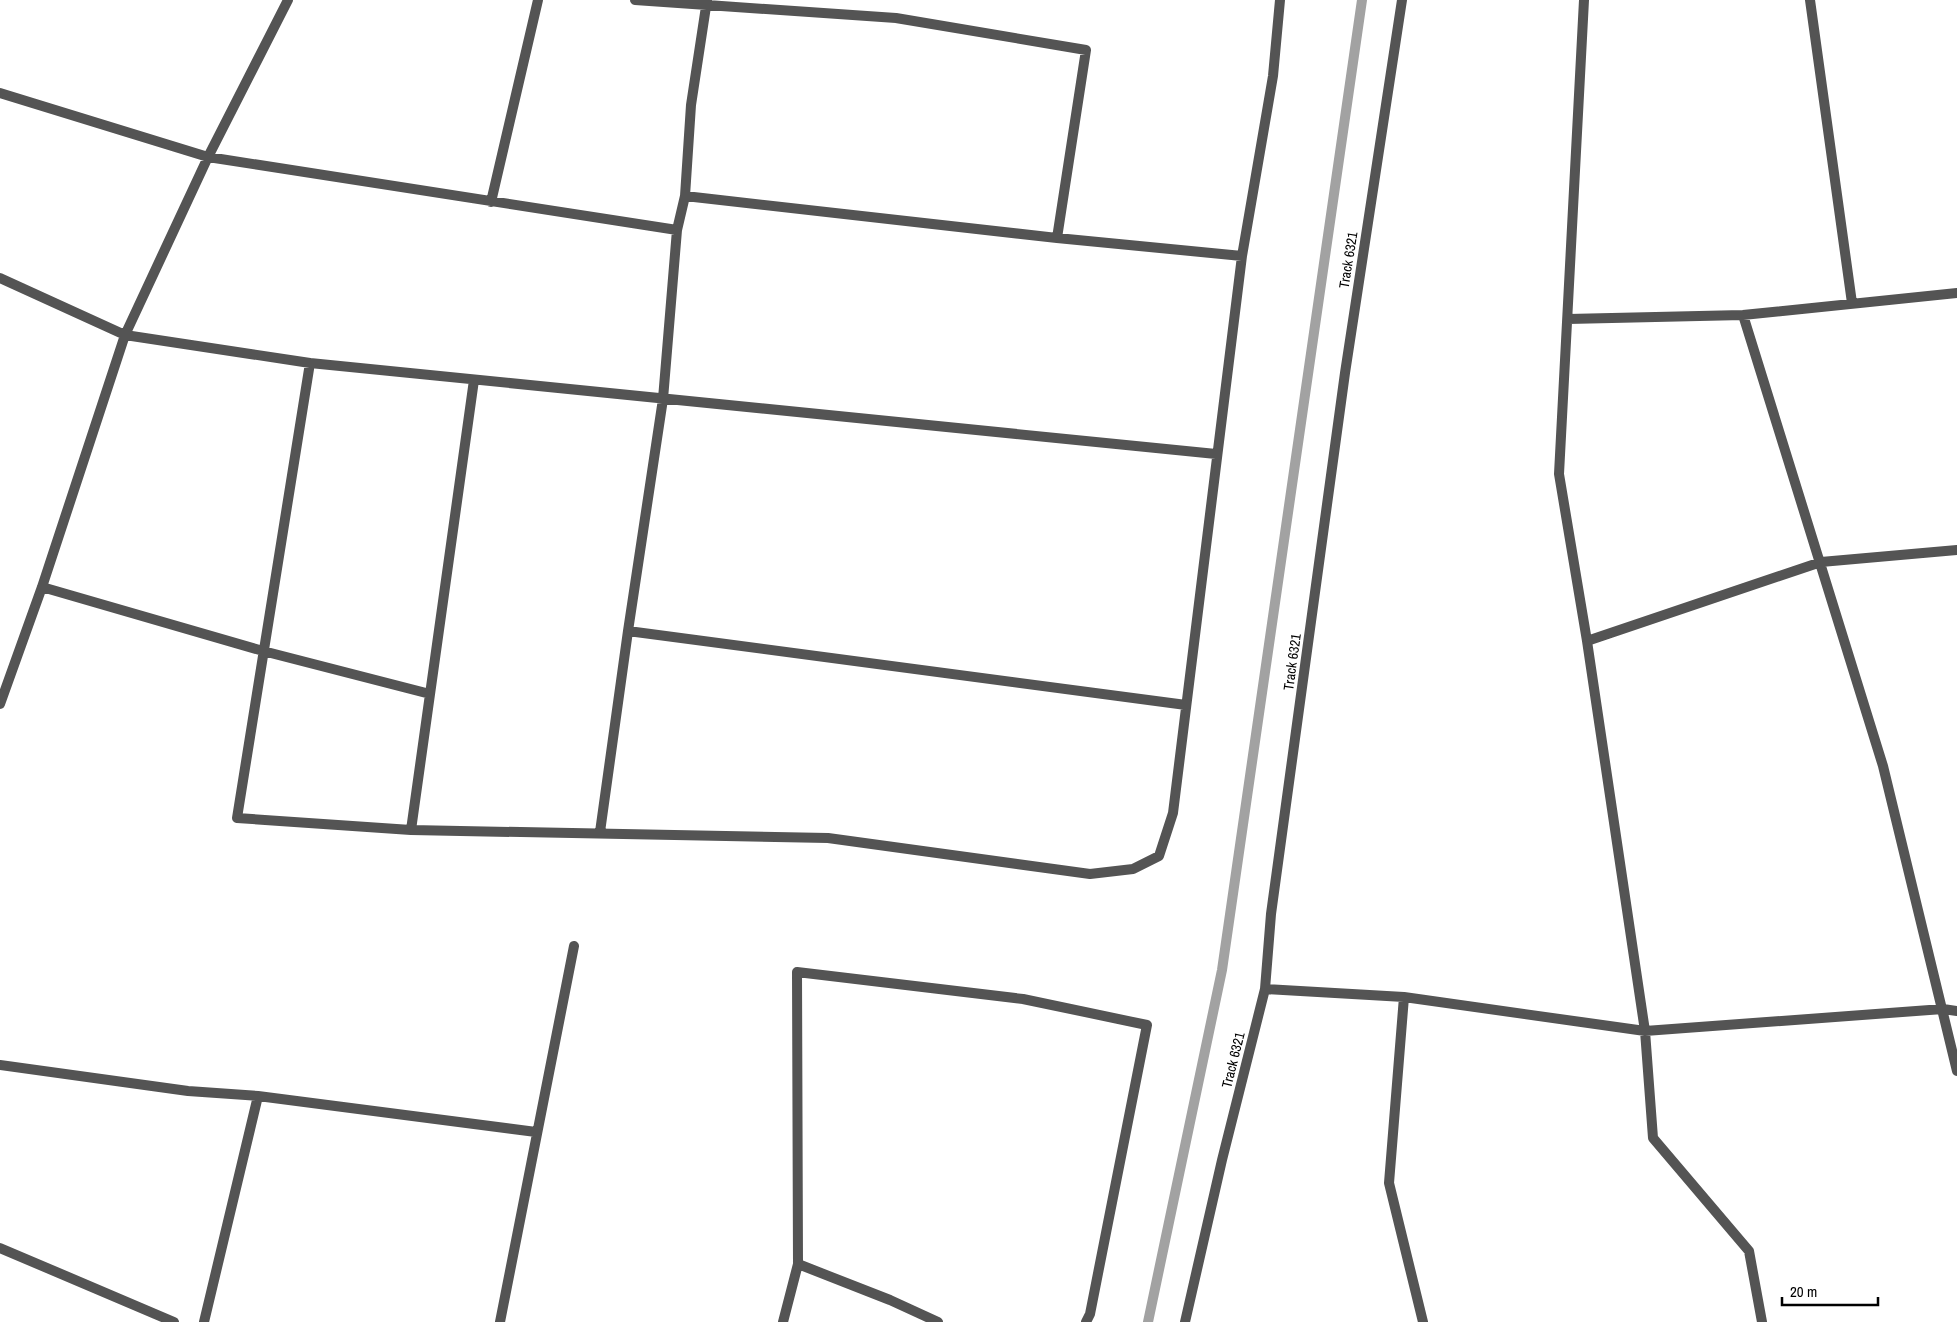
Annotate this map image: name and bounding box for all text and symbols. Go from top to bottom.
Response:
street label: Track 6321 [1335,230,1361,290]
street label: Track 6321 [1279,632,1305,691]
street label: Track 6321 [1217,1030,1249,1090]
scale bar [1782,1274,1878,1306]
text: 20 m [1790,1281,1817,1302]

